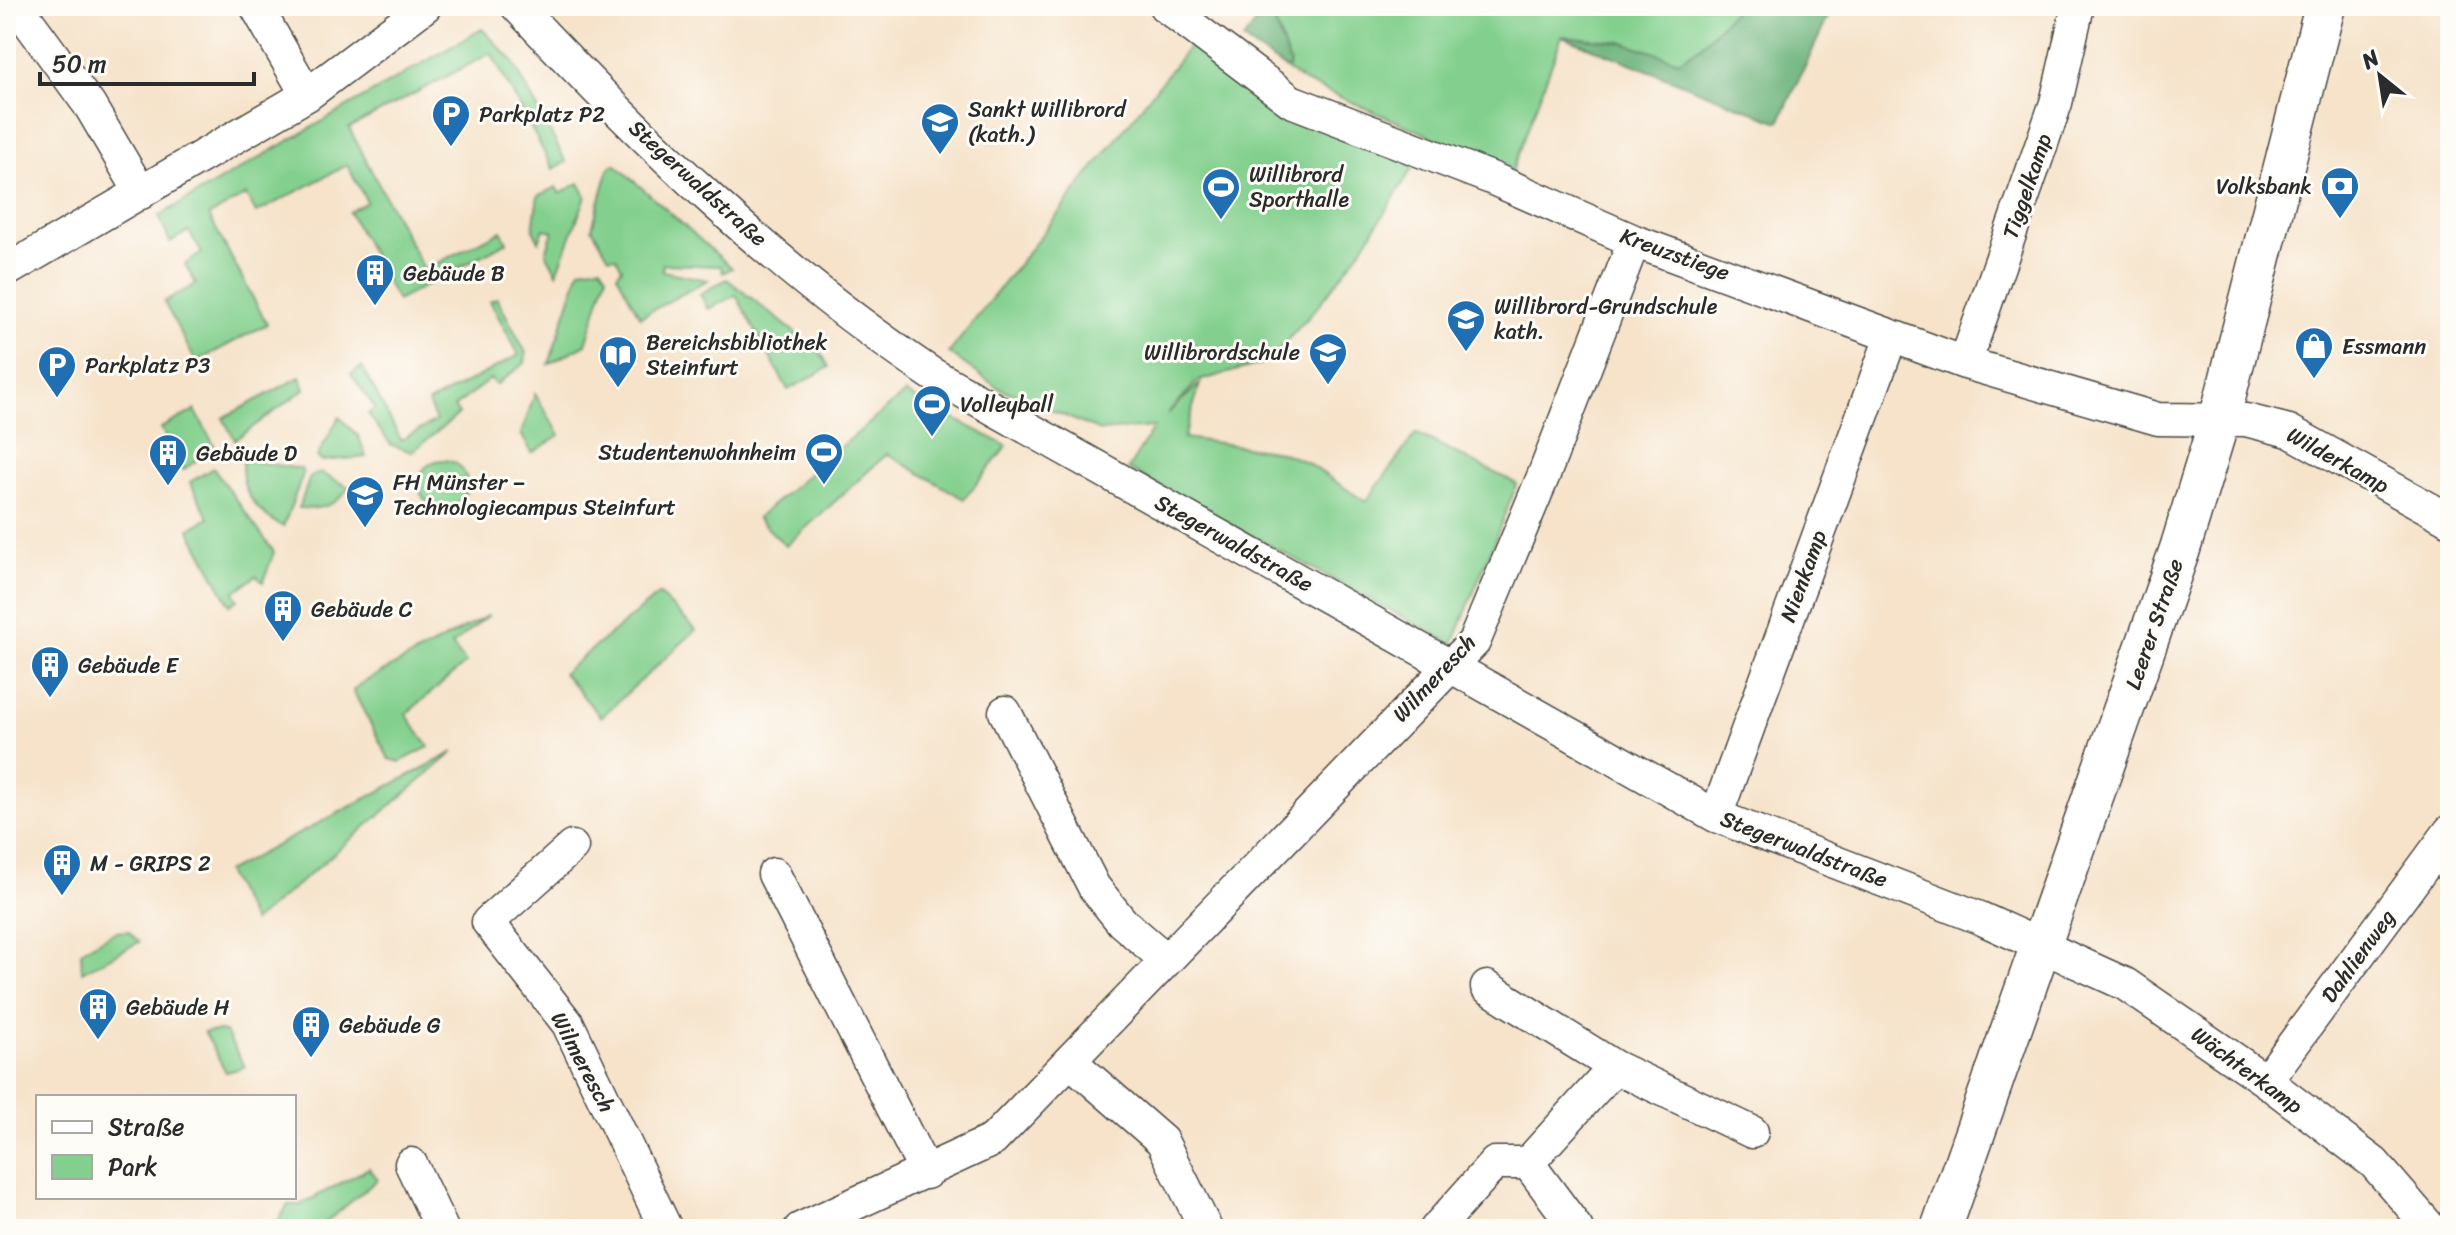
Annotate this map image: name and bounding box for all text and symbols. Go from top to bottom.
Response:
scale bar [40,36,254,86]
north arrow [2340,36,2420,116]
text: N [2353,38,2387,80]
text: 50 m [52,43,107,85]
place label: Sankt Willibrord (kath.) [968,90,1127,154]
parking icon: Parkplatz P2 [430,93,472,148]
place label: Parkplatz P2 [479,95,605,134]
school or university icon: Sankt Willibrord (kath.) [919,101,961,156]
street label: Stegerwaldstraße [619,109,777,257]
street label: Tiggelkamp [1991,128,2063,244]
place label: Willibrord Sporthalle [1249,155,1350,219]
bank icon: Volksbank [2319,165,2361,220]
sports icon: Willibrord Sporthalle [1200,166,1242,221]
place label: Volksbank [2216,167,2312,206]
street label: Kreuzstiege [1615,216,1735,292]
building icon: Gebäude B [354,252,396,307]
place label: Gebäude B [403,254,505,293]
place label: Willibrord-Grundschule kath. [1494,287,1718,351]
school or university icon: Willibrord-Grundschule kath. [1445,298,1487,353]
place label: Bereichsbibliothek Steinfurt [646,323,827,387]
shop icon: Essmann [2293,325,2335,380]
place label: Essmann [2342,327,2426,366]
school or university icon: Willibrordschule [1307,331,1349,386]
place label: Willibrordschule [1144,333,1300,372]
library icon: Bereichsbibliothek Steinfurt [597,334,639,389]
parking icon: Parkplatz P3 [36,344,78,399]
place label: Parkplatz P3 [85,346,210,385]
sports icon: Volleyball [911,383,953,438]
place label: Volleyball [960,385,1054,424]
street label: Wilderkamp [2279,416,2397,505]
sports icon: Studentenwohnheim [803,431,845,486]
building icon: Gebäude D [147,432,189,487]
place label: Studentenwohnheim [598,433,796,472]
place label: Gebäude D [196,434,298,473]
place label: FH Münster – Technologiecampus Steinfurt [393,463,676,527]
school or university icon: FH Münster – Technologiecampus Steinfurt [344,474,386,529]
street label: Stegerwaldstraße [1147,483,1321,603]
street label: Nienkamp [1768,524,1838,628]
street label: Leerer Straße [2113,553,2195,695]
building icon: Gebäude C [262,588,304,643]
place label: Gebäude C [311,590,413,629]
street label: Wilmeresch [1382,625,1486,731]
building icon: Gebäude E [29,644,71,699]
place label: Gebäude E [78,646,180,685]
street label: Stegerwaldstraße [1715,799,1893,899]
building icon: M - GRIPS 2 [41,842,83,897]
place label: M - GRIPS 2 [90,844,211,883]
street label: Dahlienweg [2310,901,2406,1011]
building icon: Gebäude H [77,986,119,1041]
place label: Gebäude H [126,988,230,1027]
building icon: Gebäude G [290,1004,332,1059]
street label: Wilmeresch [540,1004,626,1120]
place label: Gebäude G [339,1006,441,1045]
street label: Wächterkamp [2183,1016,2312,1124]
legend [36,1095,296,1199]
text: Straße [108,1106,184,1148]
text: Park [108,1146,157,1188]

